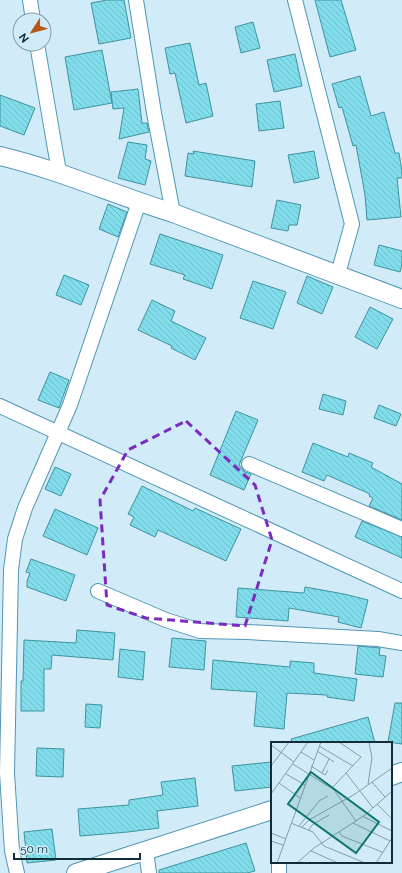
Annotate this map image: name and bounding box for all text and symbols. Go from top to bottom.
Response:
north arrow [12,12,52,52]
text: N [17,30,32,45]
inset map [271,742,392,863]
scale bar [14,835,140,861]
text: 50 m [20,842,48,856]

